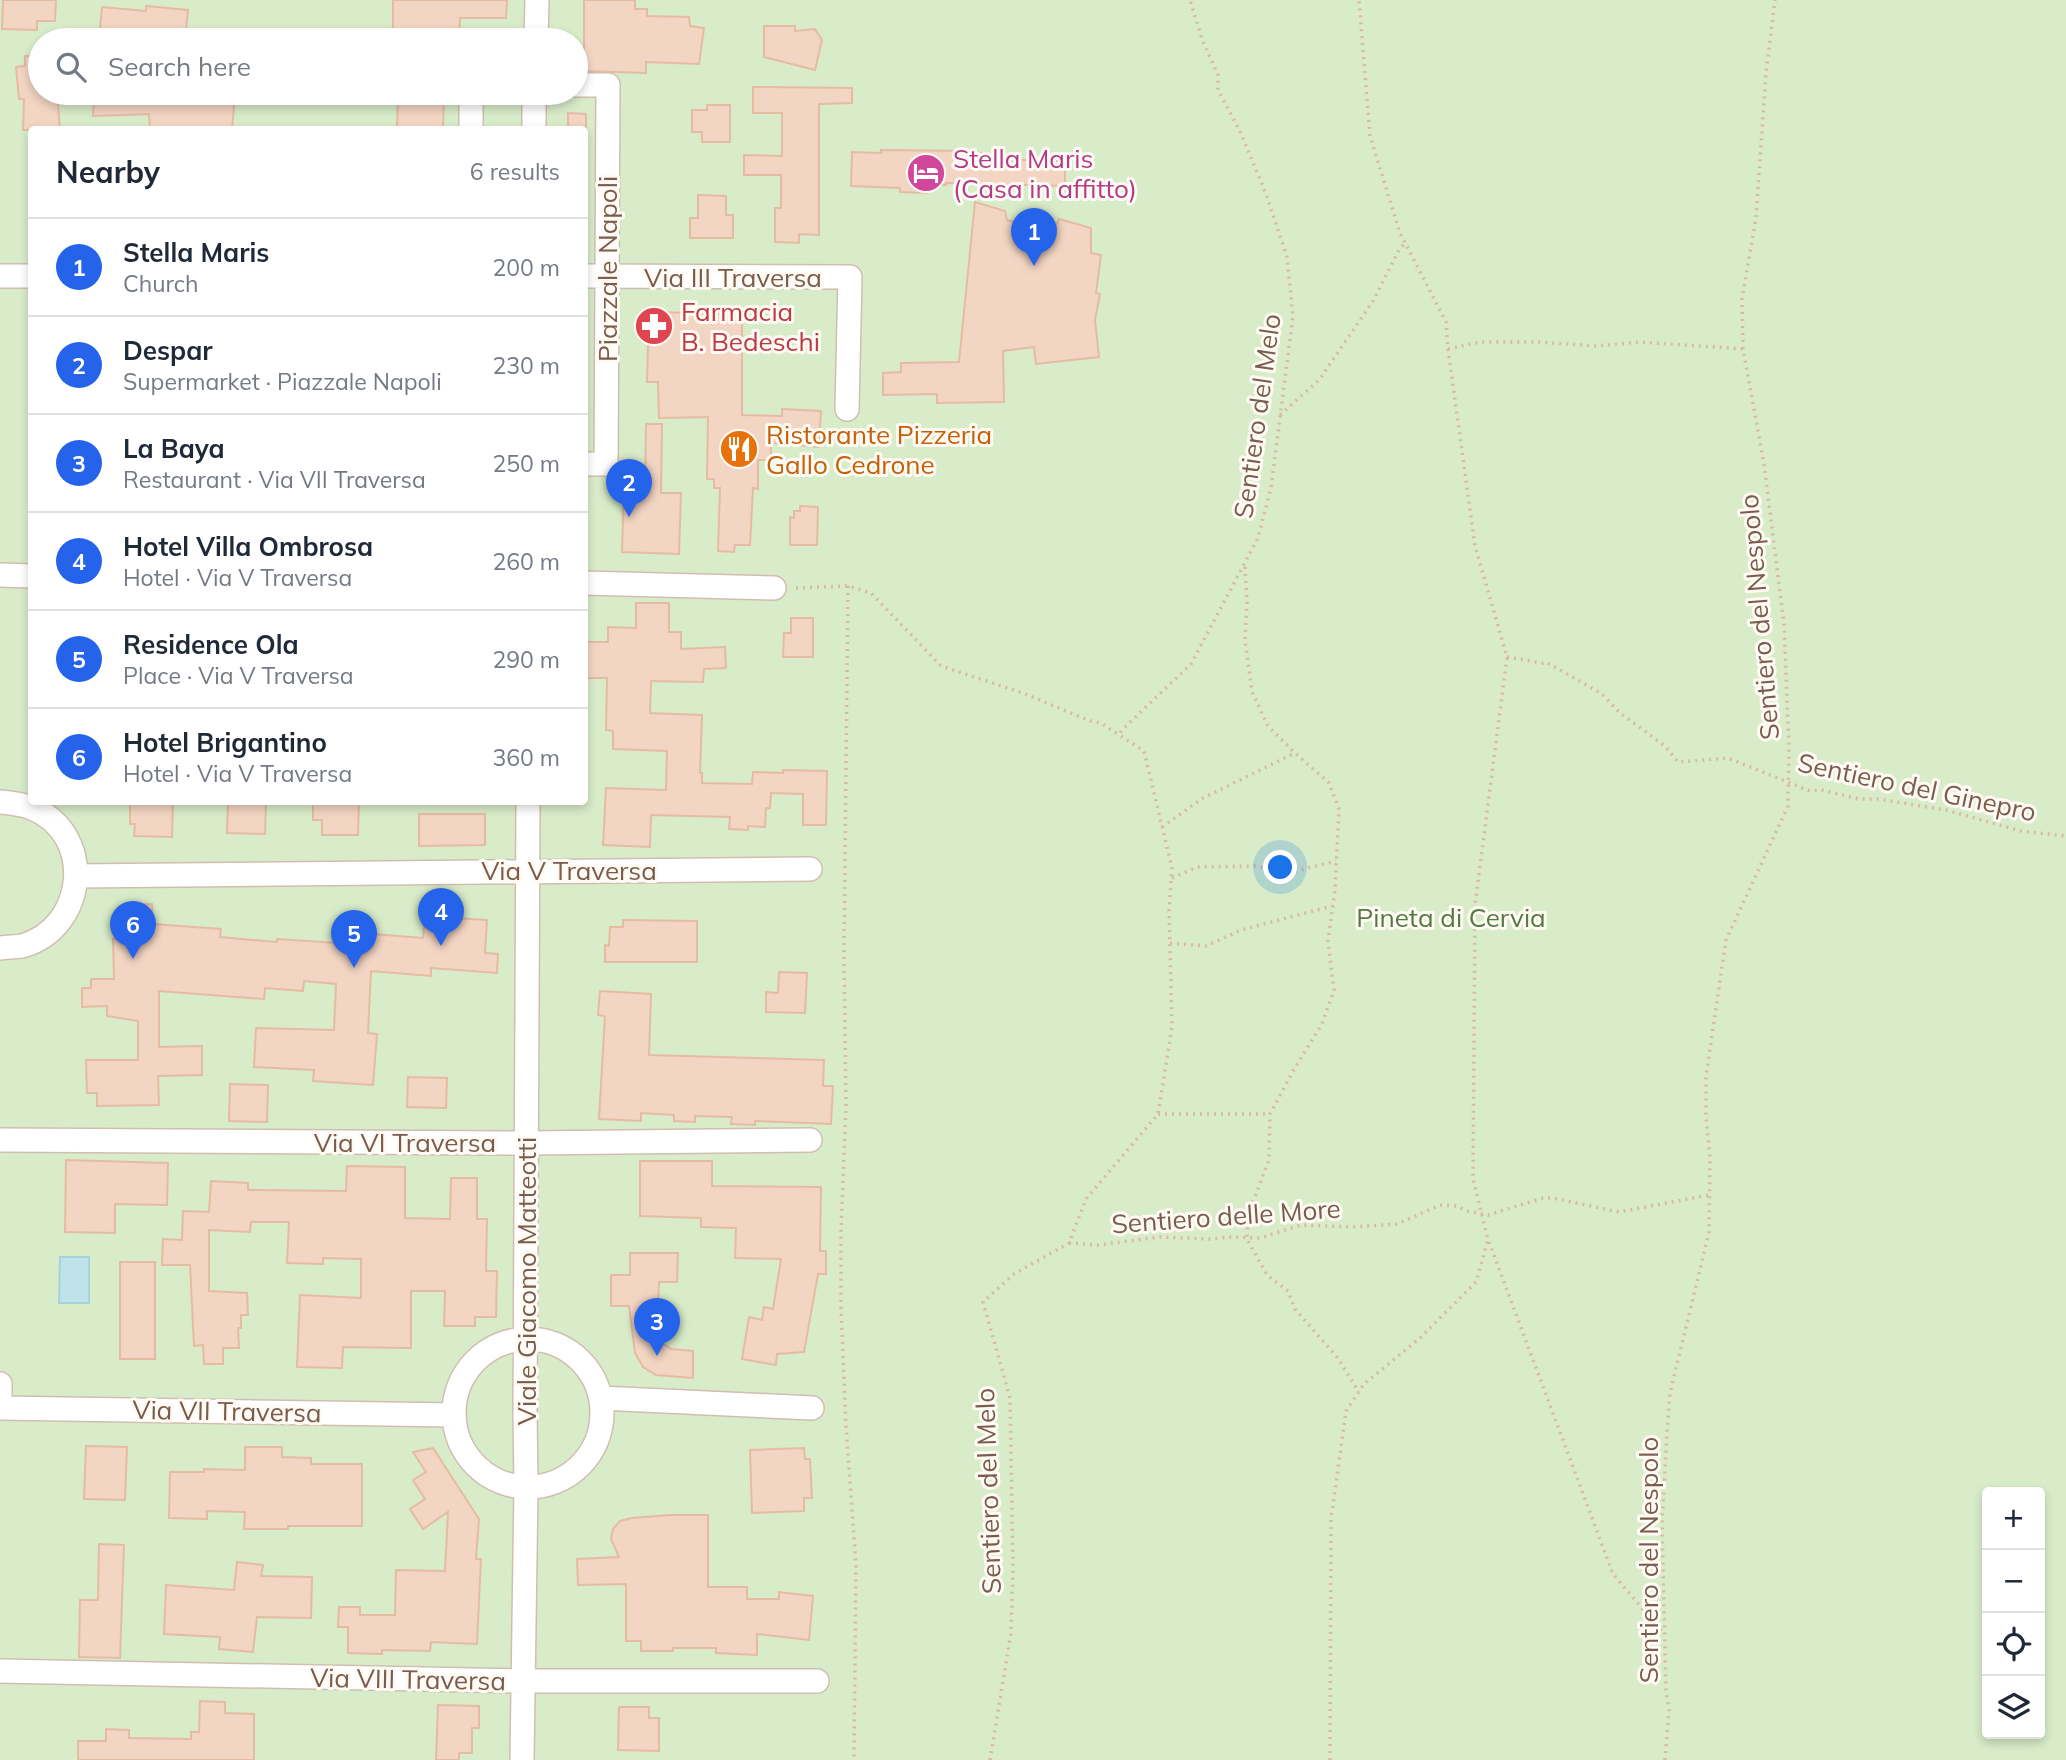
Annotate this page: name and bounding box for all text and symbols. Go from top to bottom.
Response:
search box [28,28,588,105]
icon: search [52,48,90,86]
text: Search here [108,50,251,83]
place label: Stella Maris (Casa in affitto) [953,142,1137,205]
hotel icon: Stella Maris (Casa in affitto) [905,152,947,194]
text: Nearby [56,153,160,191]
text: 6 results [470,157,560,186]
street label: Piazzale Napoli [591,176,624,362]
pin: 1 [1011,208,1057,266]
text: Stella Maris [123,236,269,269]
text: 1 [72,253,86,282]
text: 200 m [492,253,560,282]
street label: Via III Traversa [644,261,822,294]
text: Church [123,269,199,298]
place label: Farmacia B. Bedeschi [681,295,820,358]
pharmacy icon: Farmacia B. Bedeschi [633,305,675,347]
street label: Sentiero del Melo [1226,312,1288,520]
text: Despar [123,334,213,367]
text: 2 [72,351,86,380]
text: 230 m [492,351,560,380]
text: Supermarket · Piazzale Napoli [123,367,442,396]
place label: Ristorante Pizzeria Gallo Cedrone [766,418,992,481]
restaurant icon: Ristorante Pizzeria Gallo Cedrone [718,428,760,470]
text: La Baya [123,432,225,465]
text: 3 [72,449,86,478]
text: 250 m [492,449,560,478]
pin: 2 [606,459,652,517]
text: Restaurant · Via VII Traversa [123,465,426,494]
street label: Sentiero del Nespolo [1732,493,1786,741]
text: Hotel Villa Ombrosa [123,530,373,563]
text: 4 [72,547,86,576]
text: 260 m [492,547,560,576]
text: Hotel · Via V Traversa [123,563,352,592]
text: Residence Ola [123,628,299,661]
text: 5 [72,645,86,674]
text: 290 m [492,645,560,674]
text: Place · Via V Traversa [123,661,354,690]
text: Hotel Brigantino [123,726,327,759]
text: 6 [72,743,86,772]
text: 360 m [492,743,560,772]
street label: Sentiero del Ginepro [1795,746,2039,828]
text: Hotel · Via V Traversa [123,759,352,788]
your location [1263,850,1297,884]
street label: Via V Traversa [481,854,657,887]
pin: 4 [418,888,464,946]
pin: 6 [110,901,156,959]
park label: Pineta di Cervia [1356,901,1546,934]
pin: 5 [331,910,377,968]
street label: Via VI Traversa [314,1126,496,1159]
street label: Viale Giacomo Matteotti [510,1137,543,1425]
street label: Sentiero delle More [1110,1192,1342,1240]
pin: 3 [634,1298,680,1356]
street label: Sentiero del Melo [968,1387,1008,1595]
street label: Via VII Traversa [132,1393,322,1429]
street label: Sentiero del Nespolo [1632,1437,1665,1683]
map controls [1982,1487,2045,1739]
button: + [1982,1487,2045,1550]
button: − [1982,1550,2045,1613]
button: locate [1982,1613,2045,1676]
street label: Via VIII Traversa [310,1661,506,1697]
button: layers [1982,1676,2045,1739]

